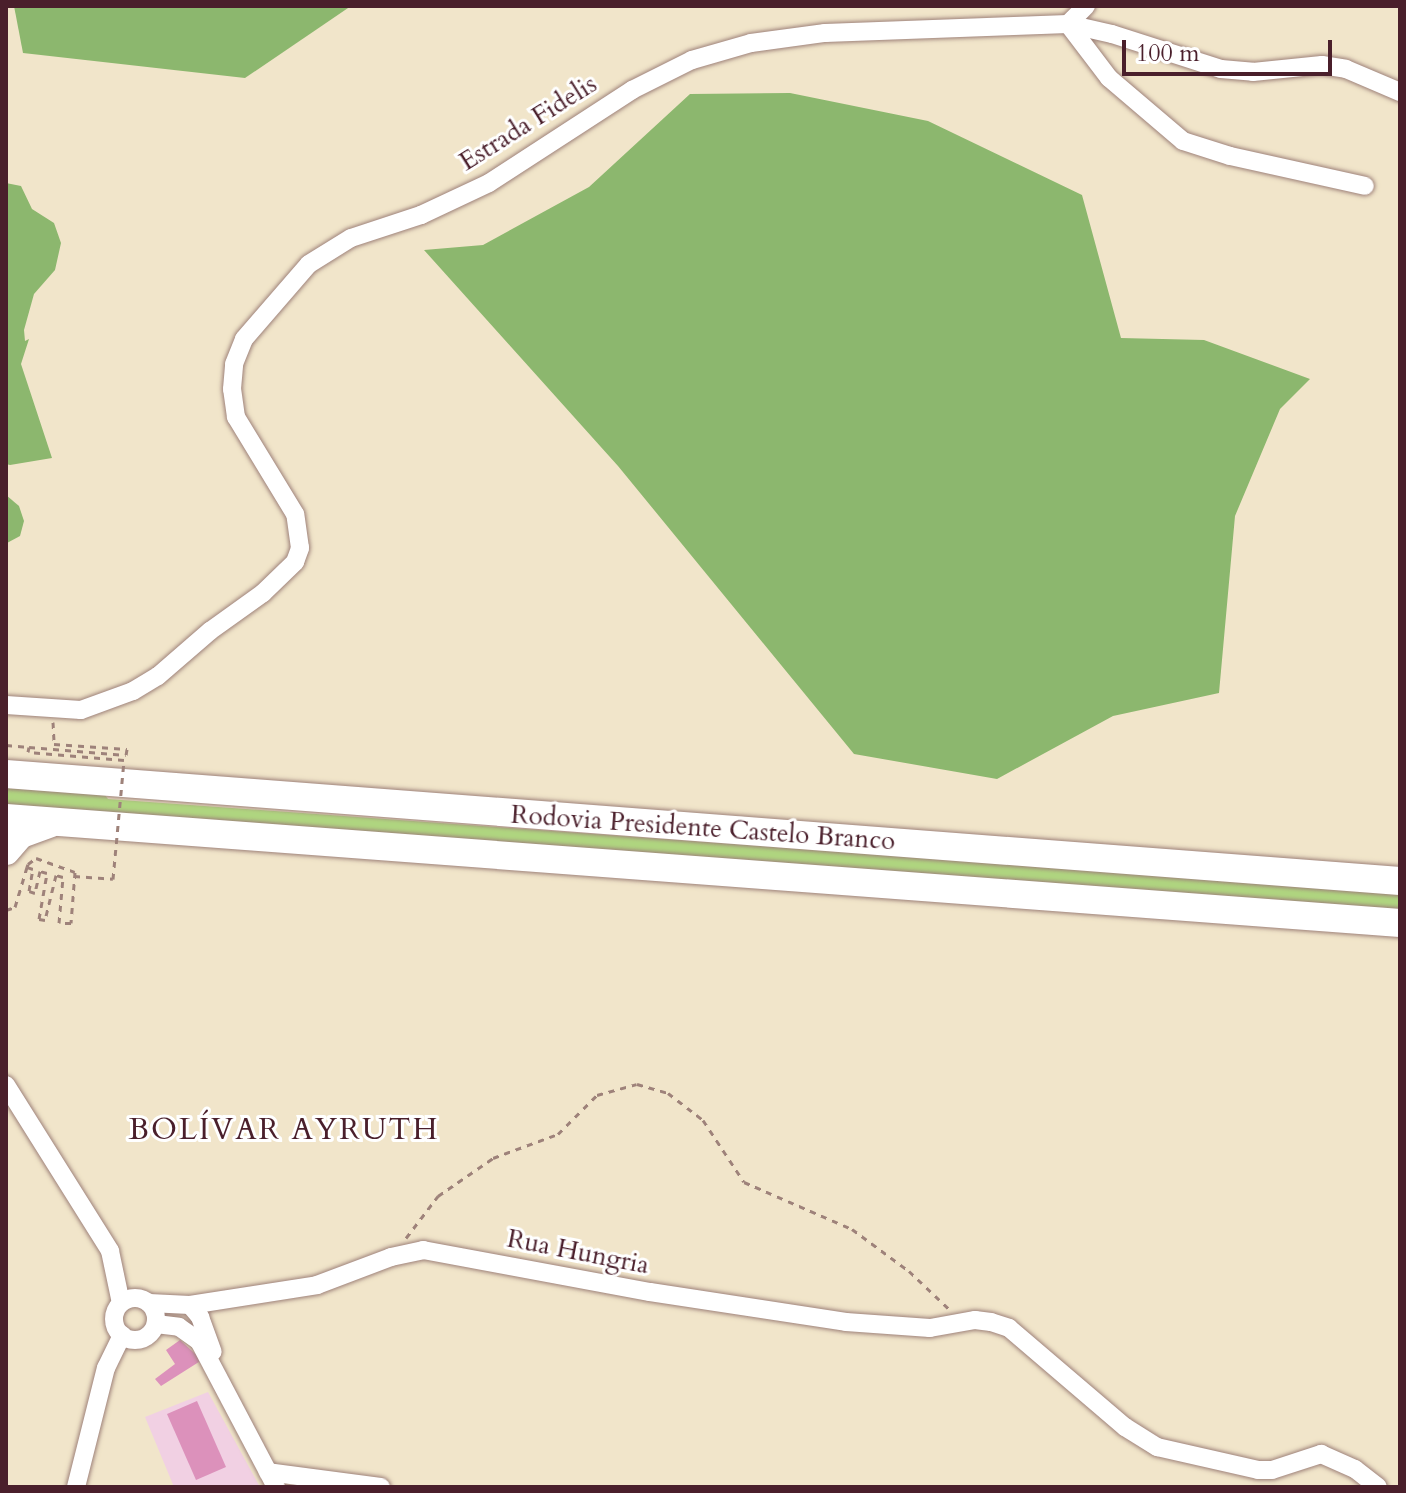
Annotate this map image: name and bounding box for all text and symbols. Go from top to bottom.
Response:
scale bar [1126,24,1336,74]
text: 100 m [1136,37,1200,70]
street label: Estrada Fidelis [454,68,602,178]
street label: Rodovia Presidente Castelo Branco [510,799,896,857]
district label: BOLÍVAR AYRUTH [128,1112,440,1148]
street label: Rua Hungria [504,1223,652,1281]

